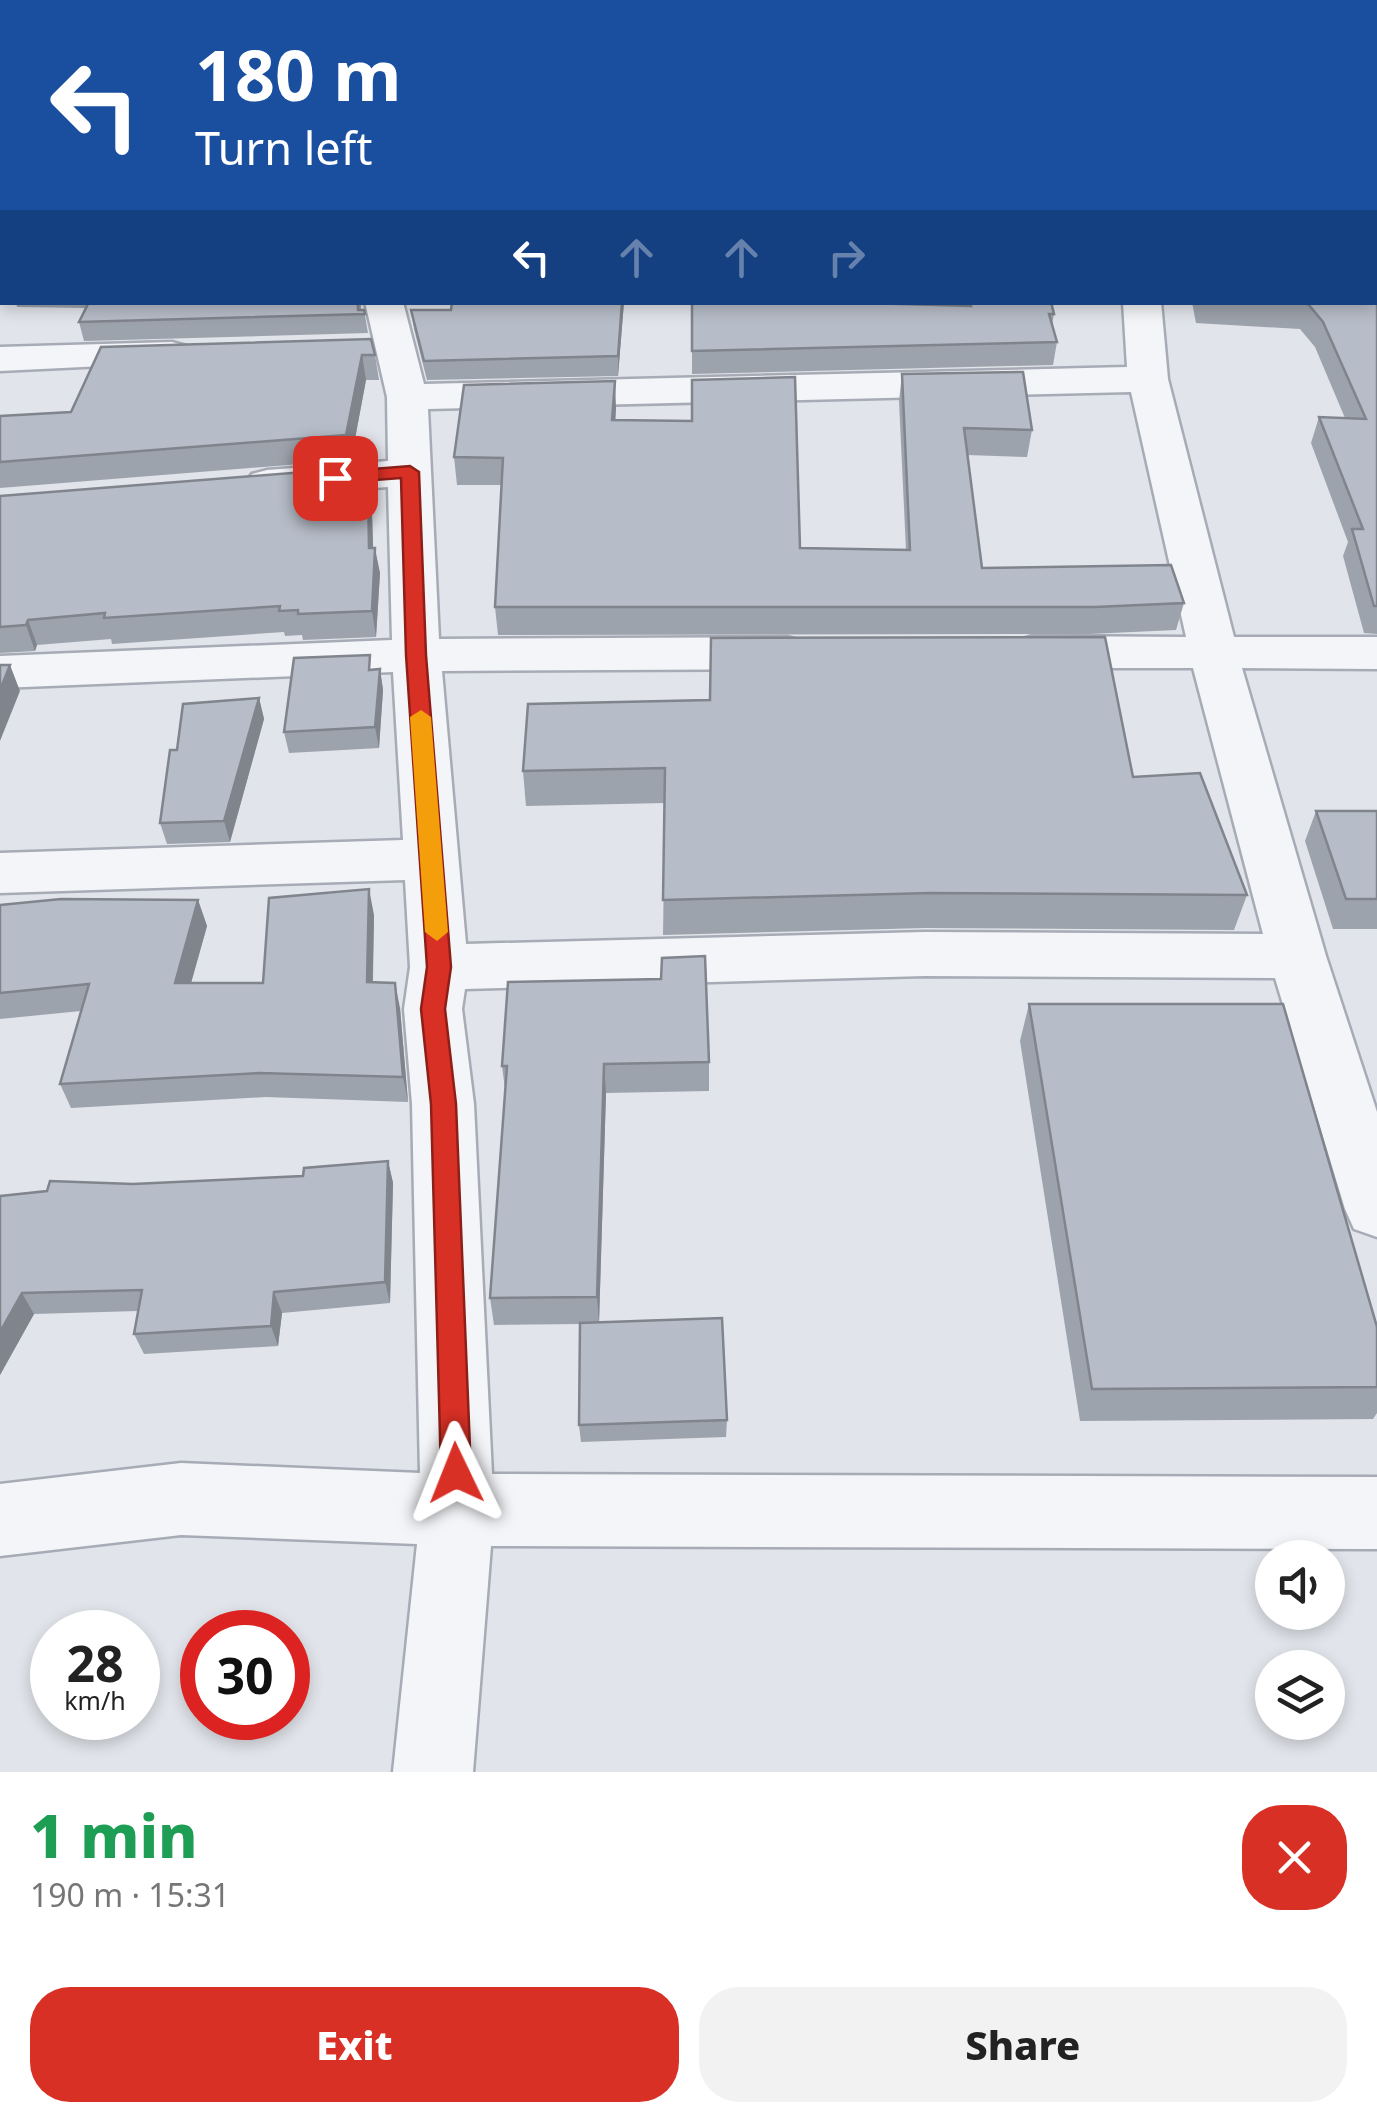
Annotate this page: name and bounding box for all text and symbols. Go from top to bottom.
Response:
text: 180 m [195,26,402,122]
icon: left [30,40,160,170]
text: Turn left [195,117,372,178]
icon: left [504,230,559,285]
icon: ahead [609,230,664,285]
icon: ahead [714,230,769,285]
icon: right [819,230,874,285]
pin [293,436,378,521]
icon: arrive [308,451,363,506]
position arrow [404,1421,508,1525]
map controls [1255,1540,1345,1740]
button: sound [1255,1540,1345,1630]
speed limit sign: 30 [180,1610,310,1740]
text: 28 [66,1629,124,1697]
button: layers [1255,1650,1345,1740]
text: km/h [64,1683,126,1717]
text: 1 min [30,1794,198,1876]
button: close [1242,1805,1347,1910]
text: 190 m · 15:31 [30,1873,230,1916]
button: Exit [30,1987,679,2102]
button: Share [699,1987,1347,2102]

